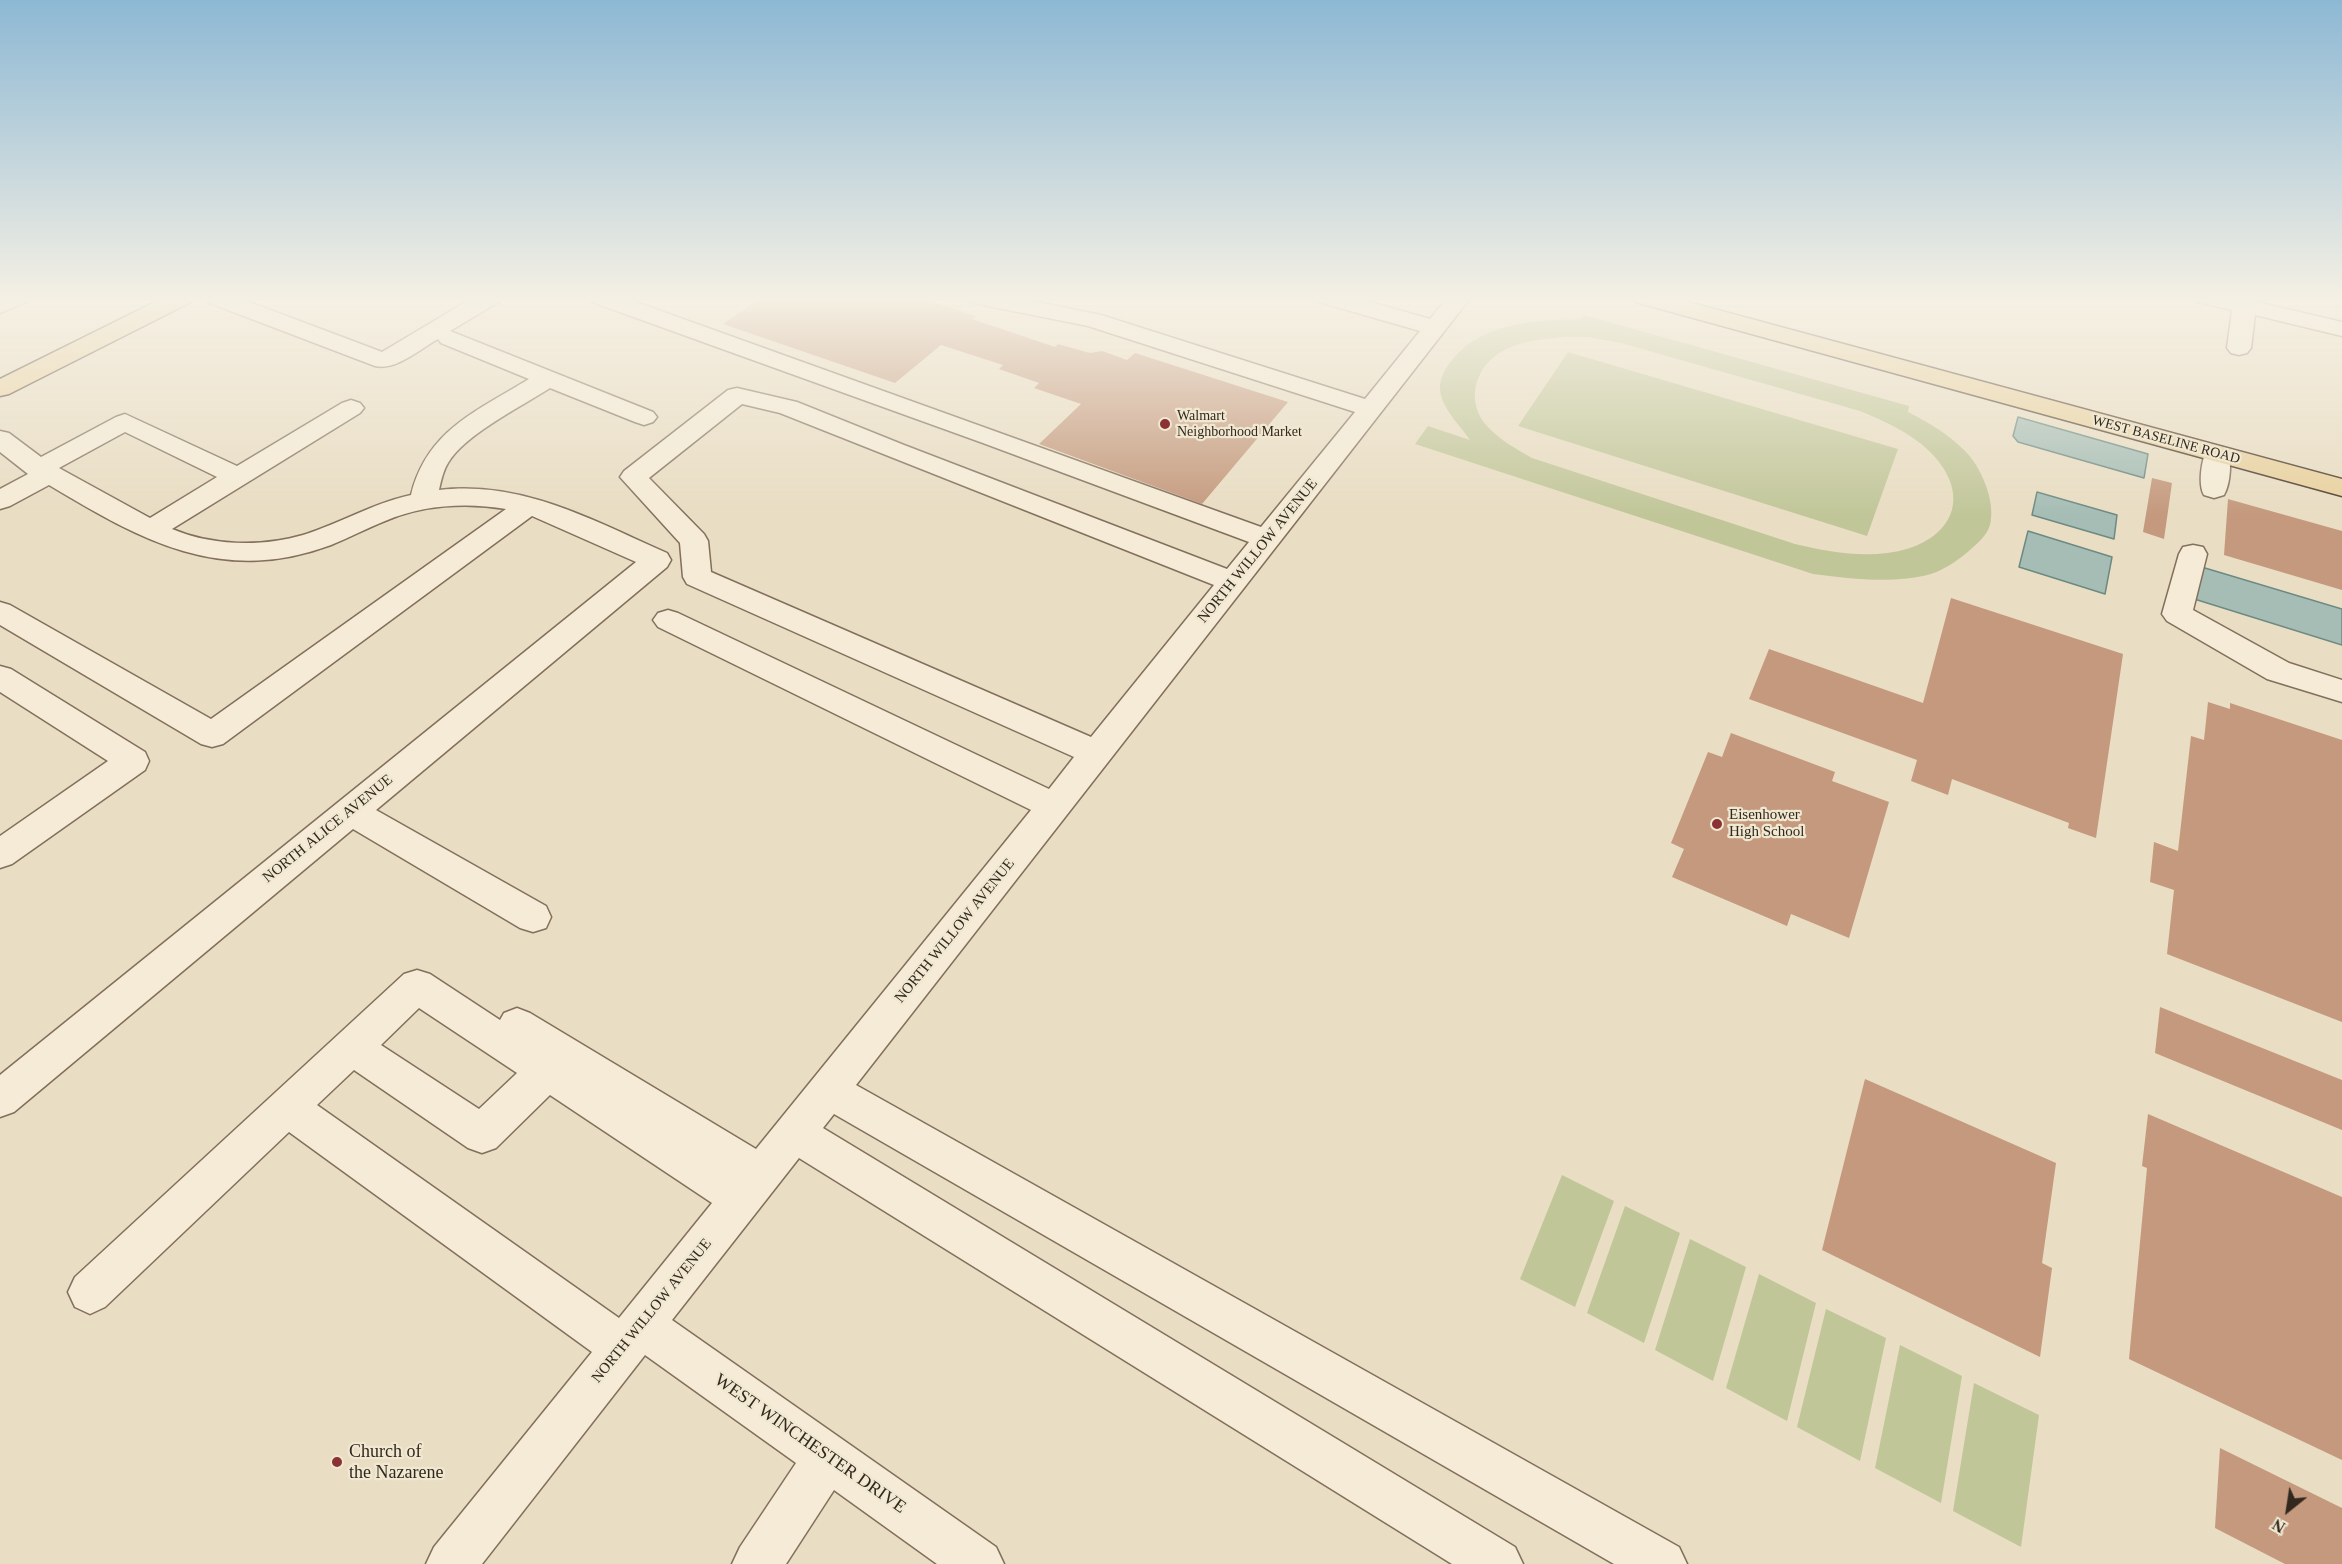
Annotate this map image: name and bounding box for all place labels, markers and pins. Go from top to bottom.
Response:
place label: Walmart Neighborhood Market [1177,408,1302,440]
marker: Walmart Neighborhood Market [1158,417,1172,431]
place label: Eisenhower High School [1729,806,1804,841]
marker: Eisenhower High School [1710,817,1724,831]
place label: Church of the Nazarene [349,1441,443,1484]
marker: Church of the Nazarene [330,1455,344,1469]

